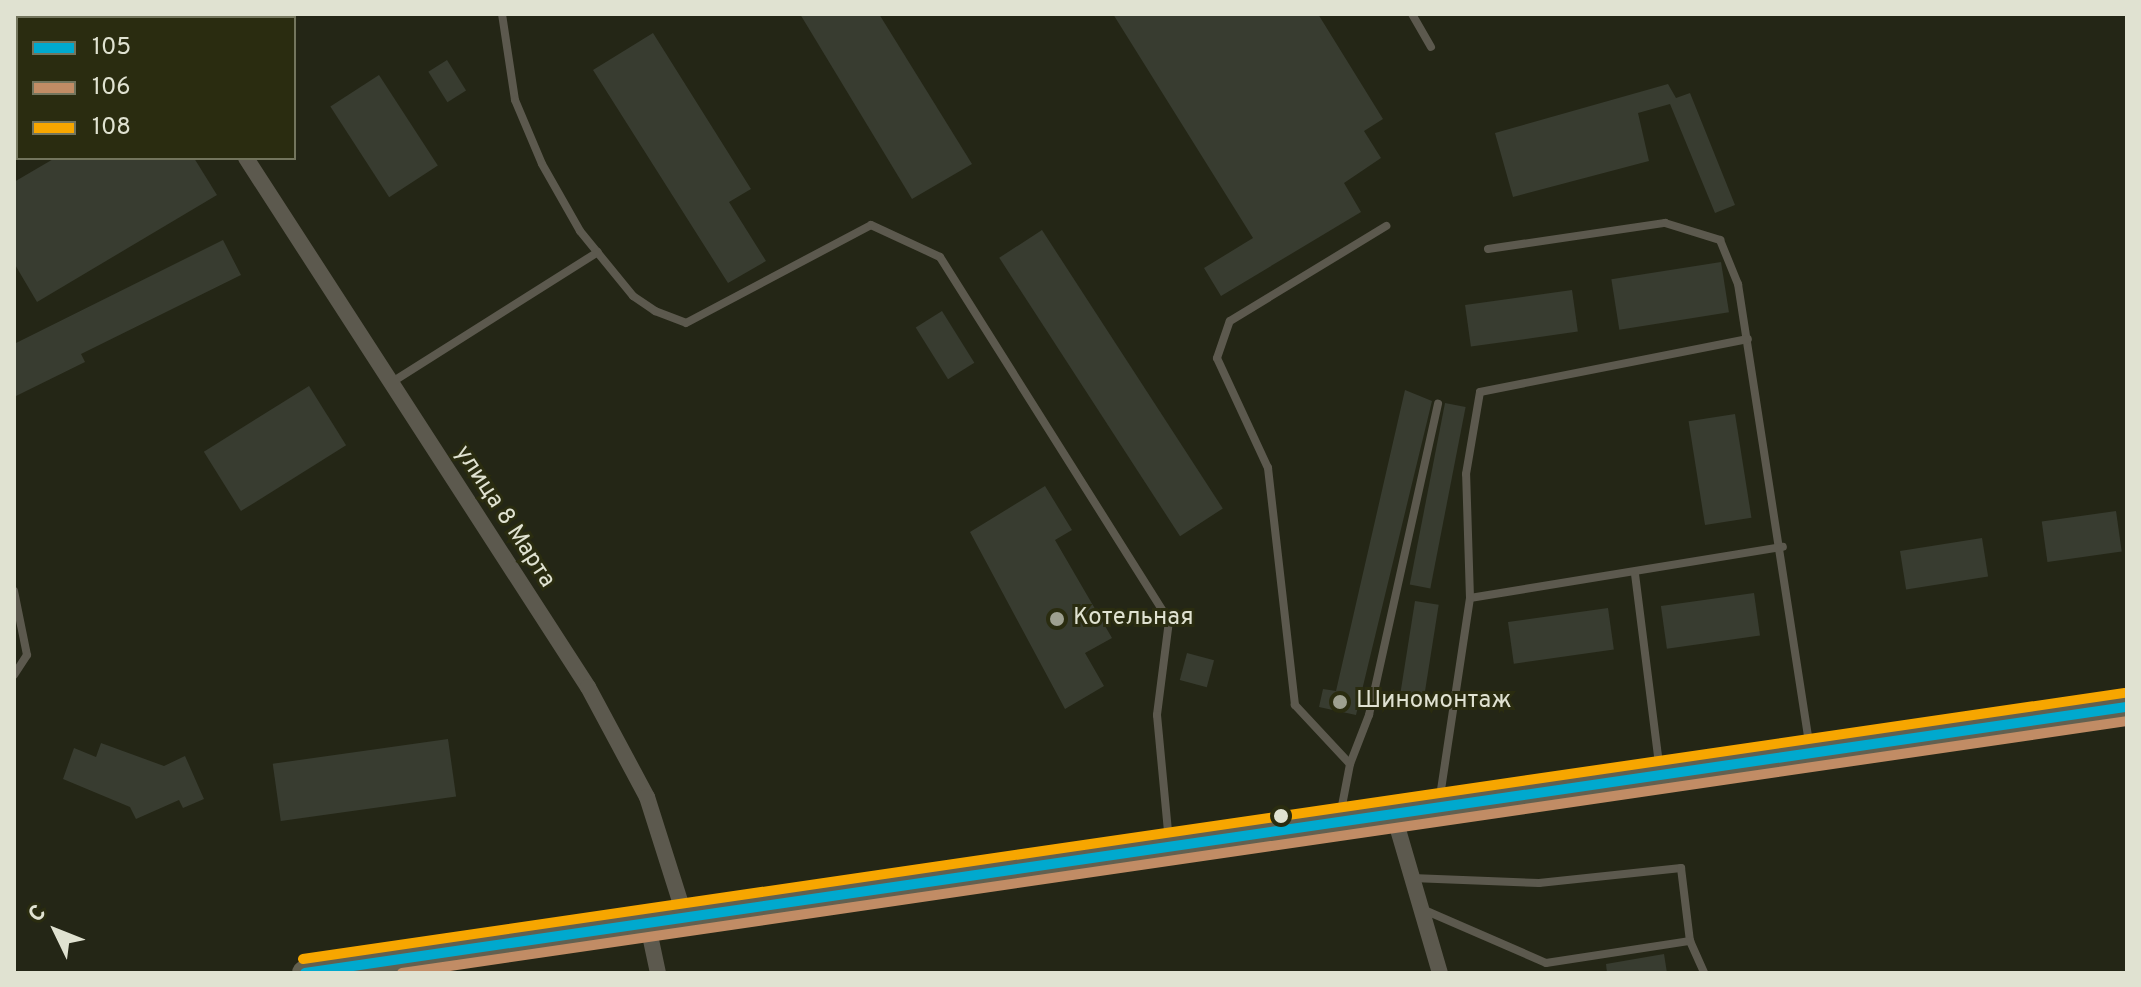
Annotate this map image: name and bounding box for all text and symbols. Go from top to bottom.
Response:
legend [16,16,296,160]
text: 105 [92,33,131,63]
text: 106 [92,73,131,103]
text: 108 [92,113,131,143]
street label: улица 8 Марта [447,441,561,593]
place label: Котельная [1073,605,1193,633]
marker: Котельная [1048,610,1066,628]
place label: Шиномонтаж [1356,688,1512,716]
marker: Шиномонтаж [1331,693,1349,711]
unlabelled marker [1273,808,1289,824]
north arrow [16,891,96,971]
text: С [23,900,53,929]

